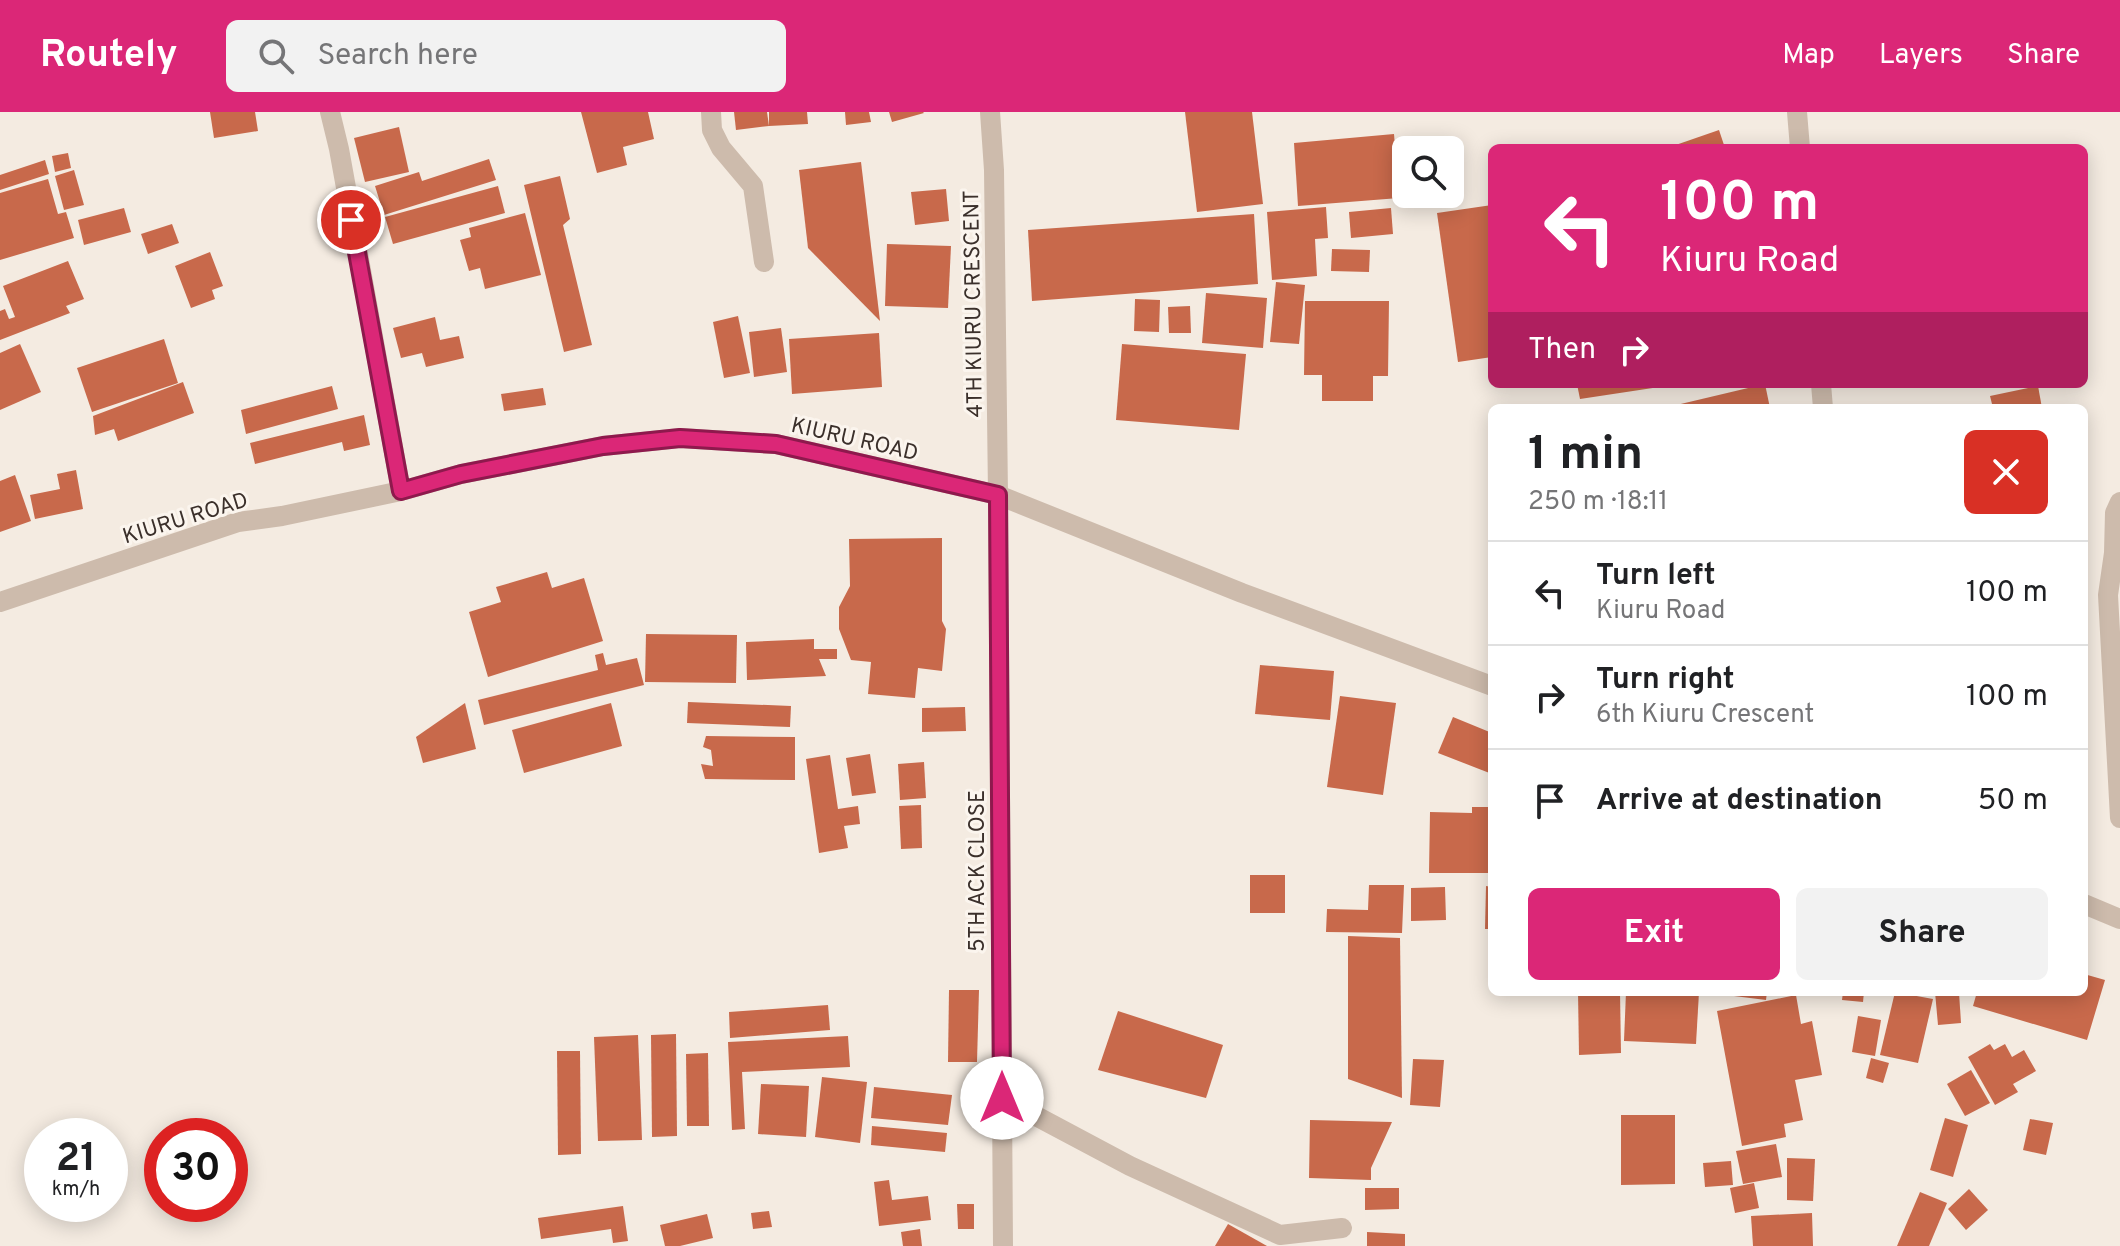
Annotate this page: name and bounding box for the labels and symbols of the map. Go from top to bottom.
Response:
pin [317,186,385,254]
street label: 4TH KIURU CRESCENT [959,190,990,418]
street label: KIURU ROAD [788,413,921,468]
street label: KIURU ROAD [120,488,252,551]
street label: 5TH ACK CLOSE [965,790,992,952]
position arrow [960,1056,1044,1140]
speed limit sign: 30 [144,1118,248,1222]

